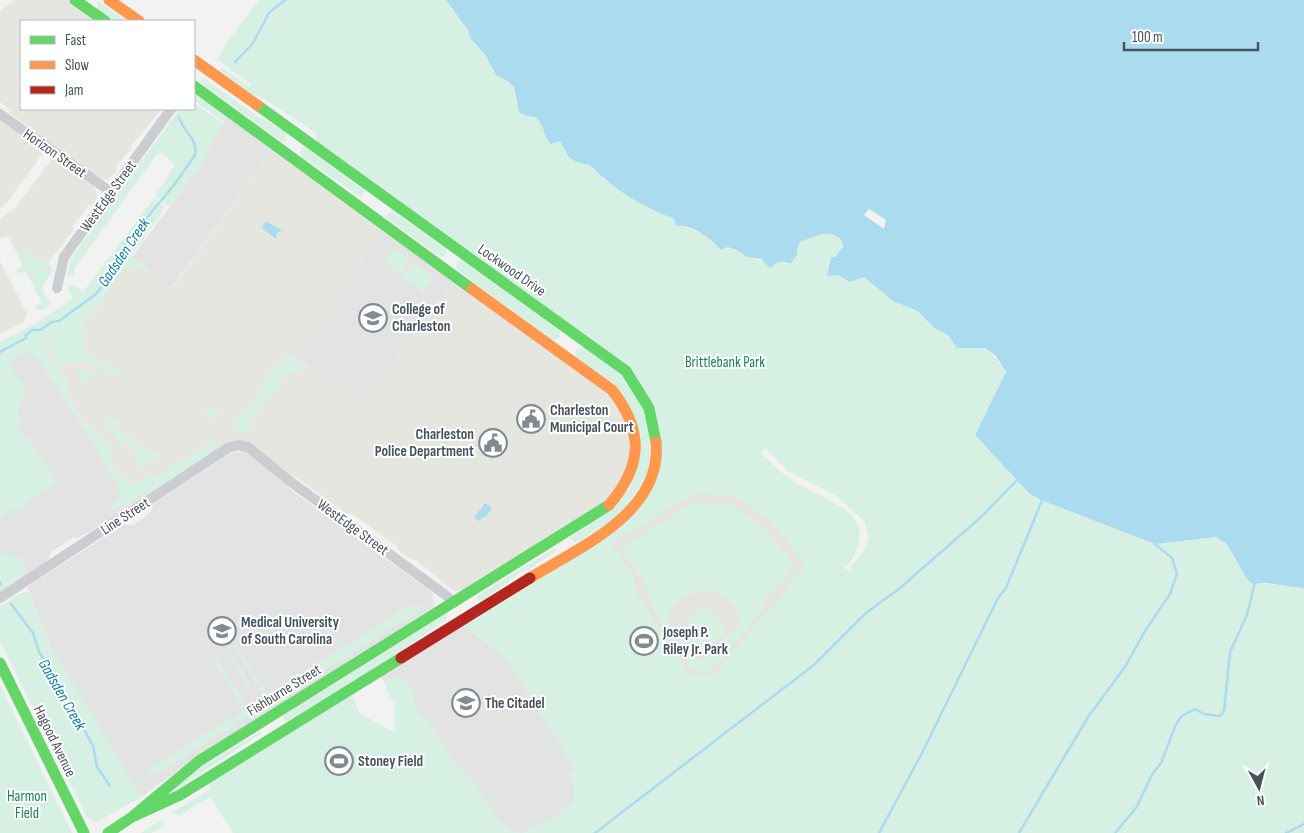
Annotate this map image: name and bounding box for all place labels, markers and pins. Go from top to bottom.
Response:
place label: College of Charleston [392,300,450,336]
school or university icon: College of Charleston [358,303,388,333]
place label: Charleston Municipal Court [550,401,634,437]
public building icon: Charleston Municipal Court [516,404,546,434]
place label: Charleston Police Department [375,425,474,461]
public building icon: Charleston Police Department [478,428,508,458]
place label: Medical University of South Carolina [241,613,340,649]
school or university icon: Medical University of South Carolina [207,616,237,646]
place label: Joseph P. Riley Jr. Park [662,623,729,659]
sports icon: Joseph P. Riley Jr. Park [629,626,659,656]
school or university icon: The Citadel [451,688,481,718]
place label: The Citadel [485,694,545,713]
sports icon: Stoney Field [324,746,354,776]
place label: Stoney Field [358,752,423,771]

